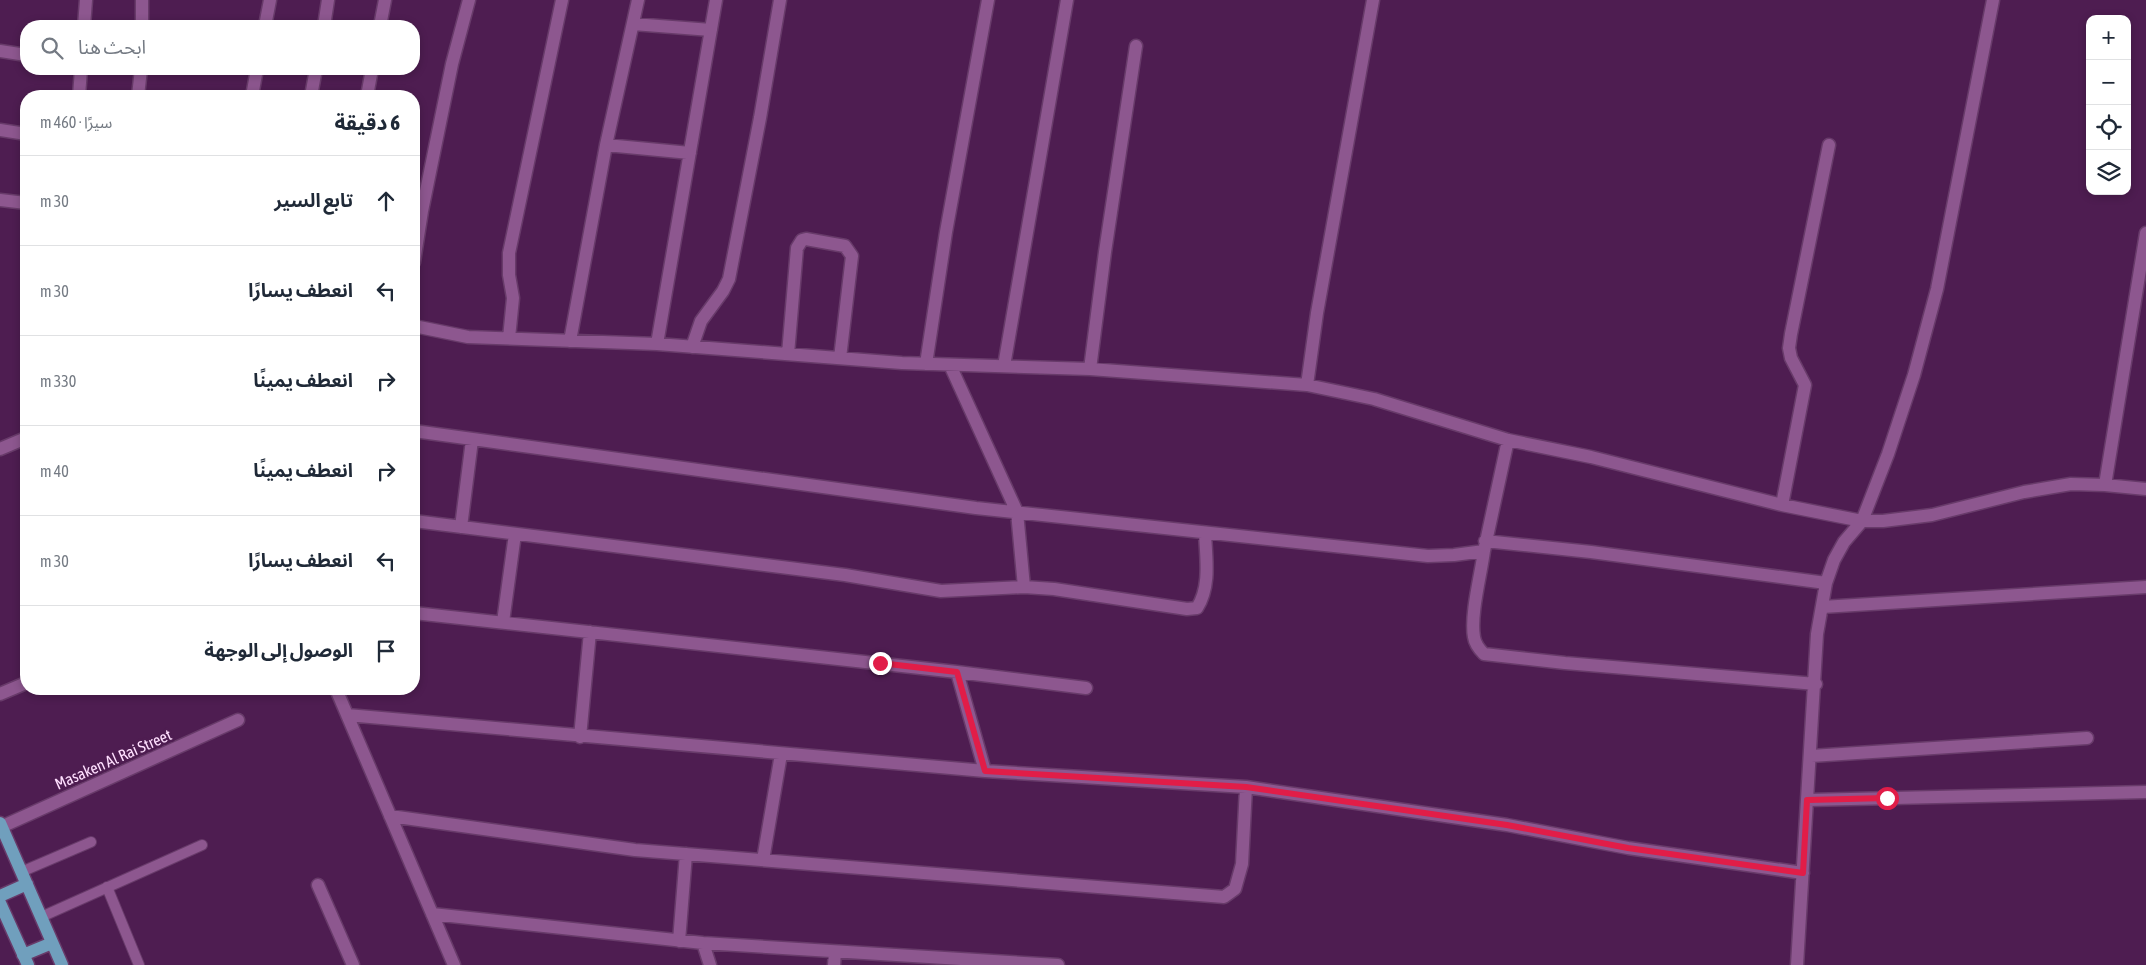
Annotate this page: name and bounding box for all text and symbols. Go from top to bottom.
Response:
map controls [2086,15,2131,195]
button: + [2086,15,2131,60]
search box [20,20,420,75]
icon: search [38,34,66,62]
text: ابحث هنا [78,36,146,58]
button: − [2086,60,2131,105]
button: locate [2086,105,2131,150]
text: 6 دقيقة [334,110,400,134]
text: سيرًا · 460 m [40,113,112,131]
button: layers [2086,150,2131,195]
icon: ahead [372,187,400,215]
text: تابع السير [274,189,353,211]
text: 30 m [40,192,69,210]
icon: left [372,277,400,305]
text: انعطف يسارًا [248,279,353,301]
text: 30 m [40,282,69,300]
icon: right [372,367,400,395]
text: انعطف يمينًا [253,369,353,391]
text: 330 m [40,372,76,390]
icon: right [372,457,400,485]
text: انعطف يمينًا [253,459,353,481]
text: 40 m [40,462,69,480]
icon: left [372,547,400,575]
text: انعطف يسارًا [248,549,353,571]
text: 30 m [40,552,69,570]
icon: arrive [372,637,400,665]
text: الوصول إلى الوجهة [204,639,353,661]
route end [869,652,892,675]
street label: Masaken Al Rai Street [52,725,175,793]
route start [1876,787,1899,810]

